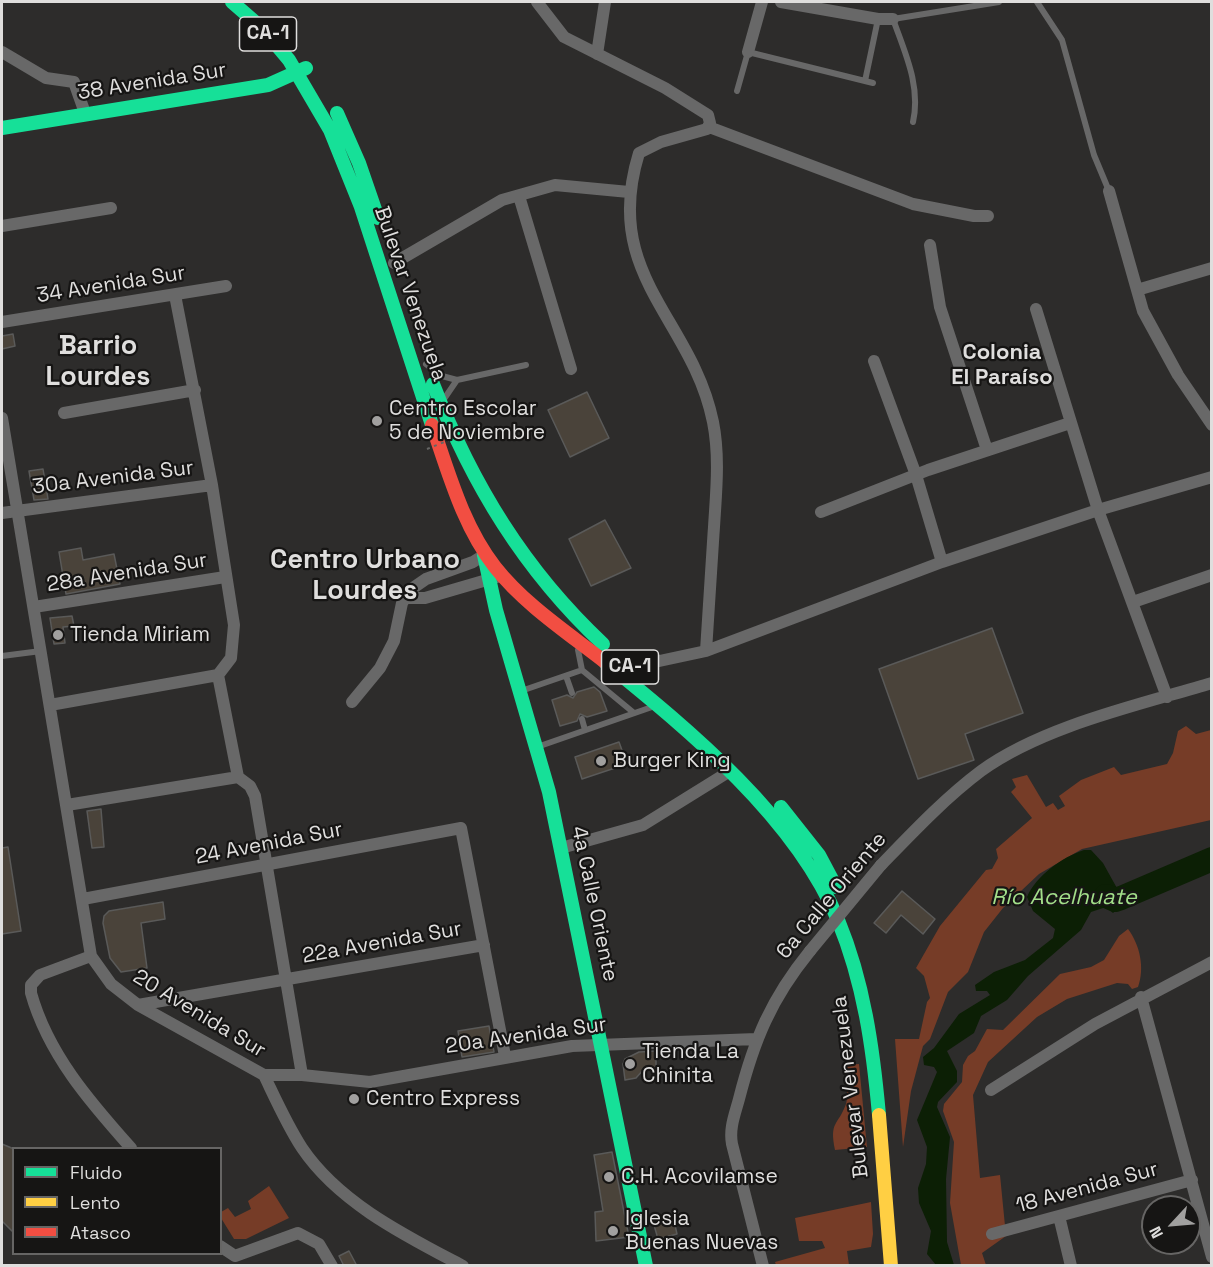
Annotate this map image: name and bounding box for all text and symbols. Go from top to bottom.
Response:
road number: CA-1 [240,17,296,51]
street label: 38 Avenida Sur [76,58,228,106]
street label: Bulevar Venezuela [368,203,452,385]
street label: 34 Avenida Sur [35,261,187,309]
district label: Barrio Lourdes [46,331,150,394]
district label: Colonia El Paraíso [951,340,1053,392]
place label: Centro Escolar 5 de Noviembre [389,396,545,446]
marker: Centro Escolar 5 de Noviembre [370,414,384,428]
street label: 30a Avenida Sur [31,456,195,500]
district label: Centro Urbano Lourdes [270,545,460,608]
street label: 28a Avenida Sur [45,548,209,598]
place label: Tienda Miriam [70,622,210,648]
marker: Tienda Miriam [51,628,65,642]
road number: CA-1 [602,650,658,684]
place label: Burger King [613,748,731,774]
marker: Burger King [594,754,608,768]
street label: 24 Avenida Sur [193,817,345,871]
street label: 4a Calle Oriente [565,824,623,984]
street label: 6a Calle Oriente [772,827,892,965]
water label: Río Acelhuate [991,885,1137,911]
street label: 22a Avenida Sur [300,917,464,969]
street label: 20 Avenida Sur [128,964,270,1064]
street label: Bulevar Venezuela [827,995,875,1179]
street label: 20a Avenida Sur [444,1012,608,1060]
place label: Tienda La Chinita [642,1039,739,1089]
marker: Tienda La Chinita [623,1057,637,1071]
place label: Centro Express [366,1086,520,1112]
marker: Centro Express [347,1092,361,1106]
legend [12,1147,222,1255]
street label: 18 Avenida Sur [1013,1157,1161,1219]
text: Fluido [70,1161,122,1184]
place label: C.H. Acovilamse [621,1164,778,1190]
marker: C.H. Acovilamse [602,1170,616,1184]
text: Lento [70,1191,120,1214]
north arrow [1141,1195,1201,1255]
place label: Iglesia Buenas Nuevas [625,1206,778,1256]
text: Atasco [70,1221,131,1244]
text: N [1144,1223,1168,1242]
marker: Iglesia Buenas Nuevas [606,1224,620,1238]

